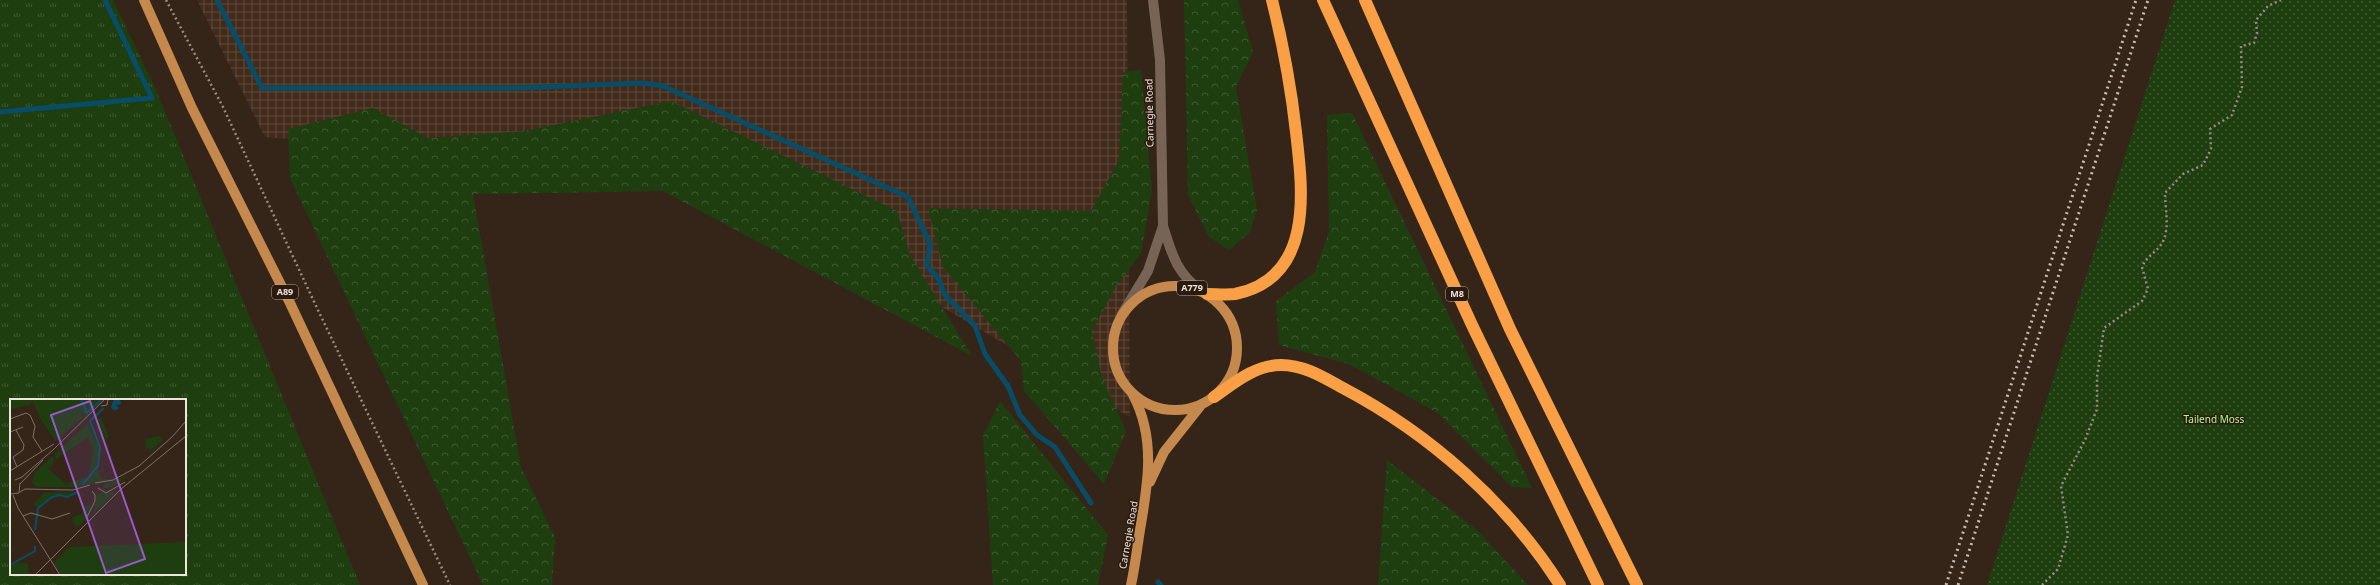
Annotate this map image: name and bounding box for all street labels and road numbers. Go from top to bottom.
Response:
street label: Carnegie Road [1141,78,1157,148]
road number: A779 [1177,281,1207,295]
road number: A89 [272,285,298,299]
road number: M8 [1446,287,1468,301]
street label: Carnegie Road [1115,500,1141,570]

